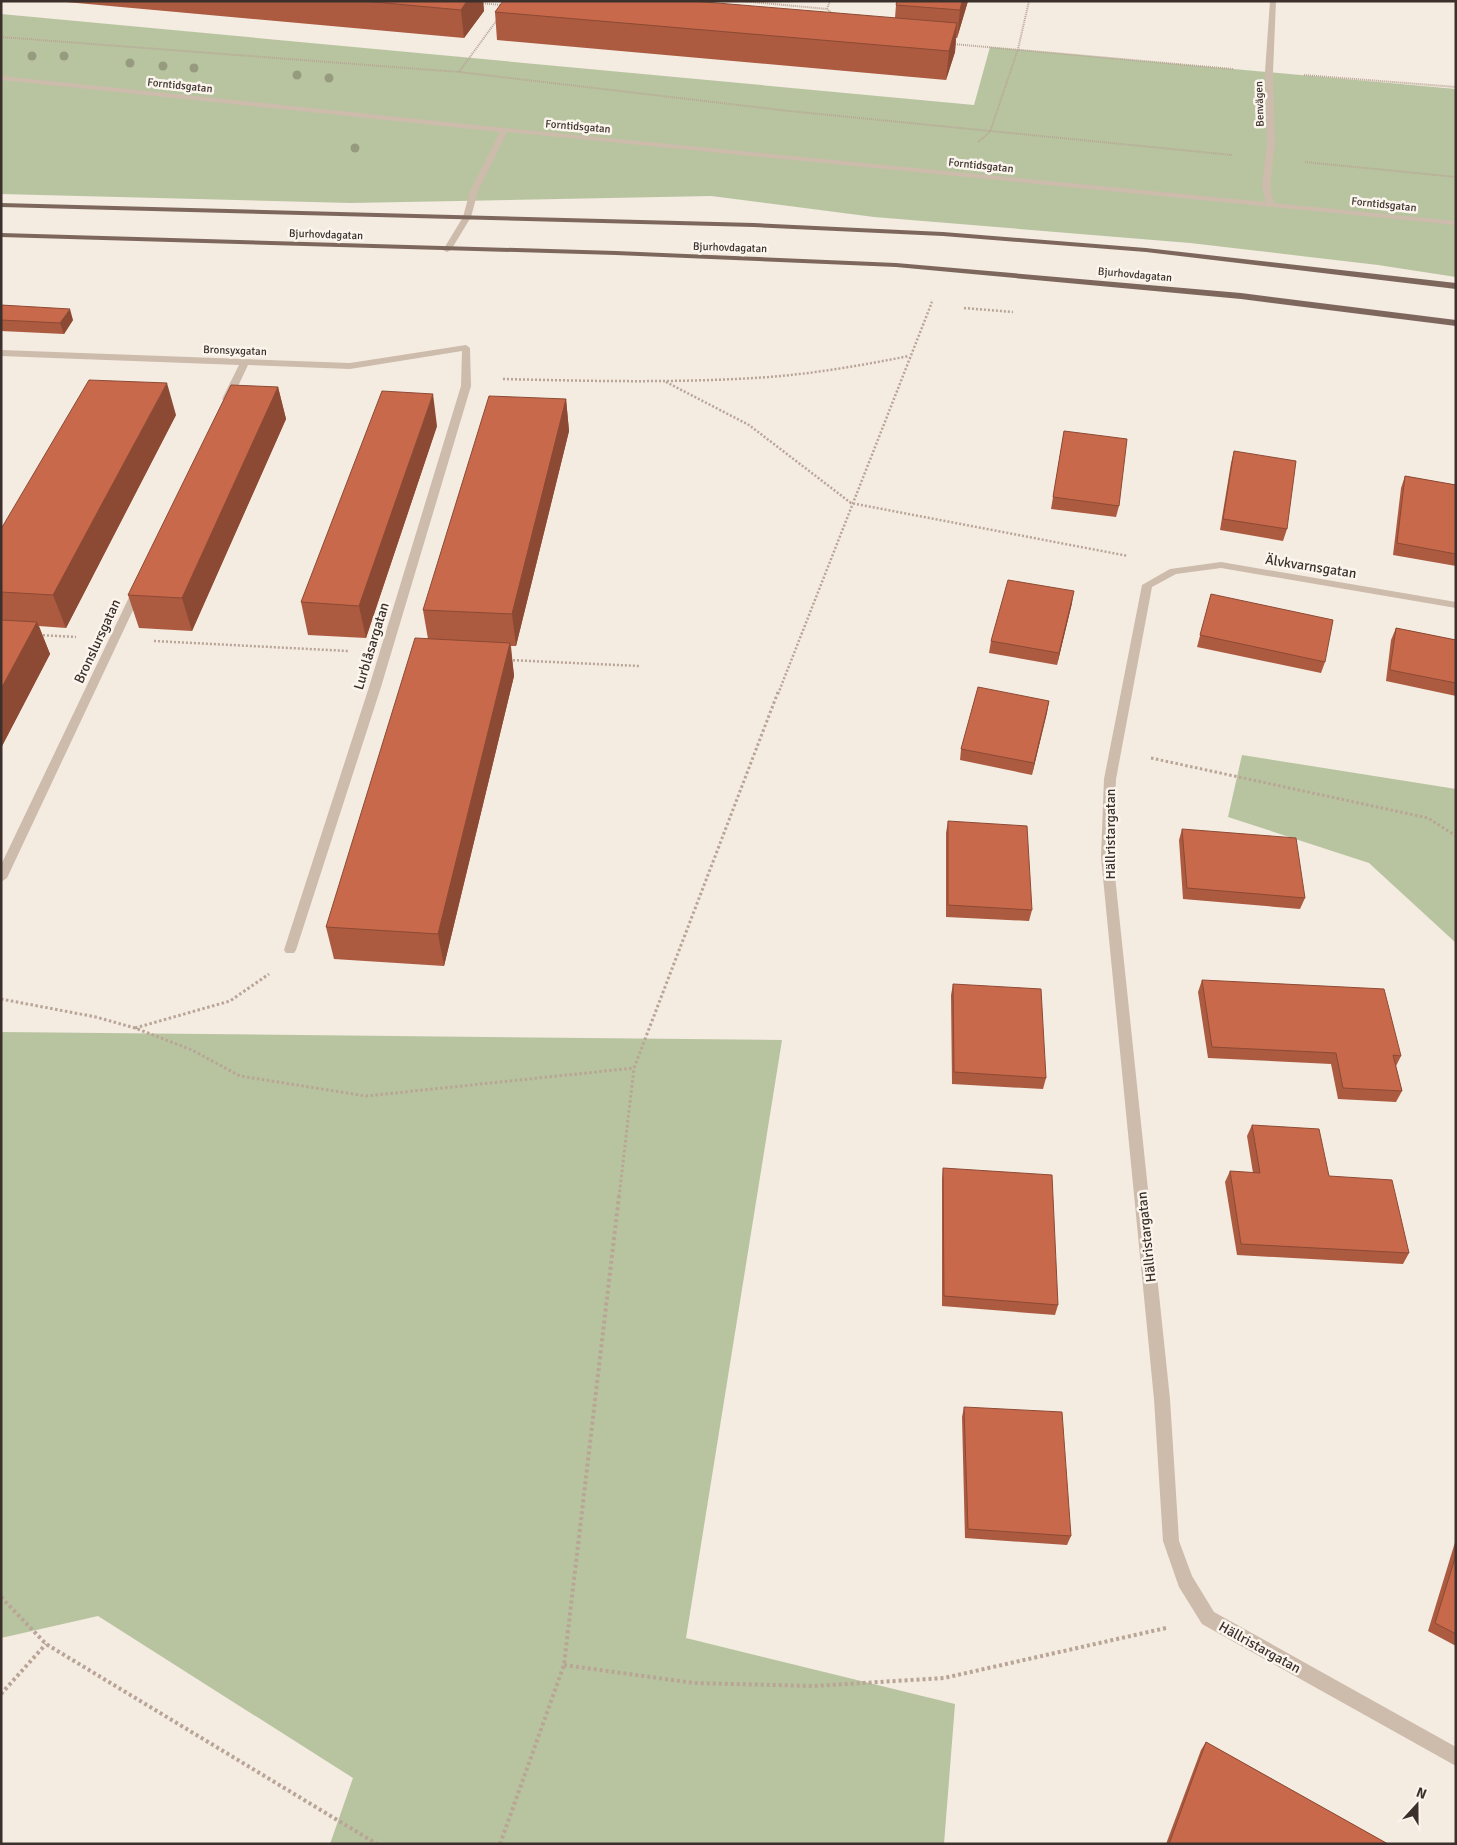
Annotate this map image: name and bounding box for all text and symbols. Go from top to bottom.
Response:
street label: Forntidsgatan [147,76,213,95]
street label: Benvägen [1252,81,1267,127]
street label: Forntidsgatan [545,117,611,136]
street label: Forntidsgatan [948,156,1014,175]
street label: Forntidsgatan [1351,195,1417,214]
street label: Bjurhovdagatan [289,227,363,242]
street label: Bjurhovdagatan [693,240,767,255]
street label: Bjurhovdagatan [1097,265,1173,284]
street label: Bronsyxgatan [203,343,267,358]
street label: Älvkvarnsgatan [1264,551,1358,582]
street label: Bronslursgatan [71,596,124,686]
street label: Lurblåsargatan [350,600,393,692]
street label: Hällristargatan [1102,789,1119,879]
street label: Hällristargatan [1133,1191,1160,1283]
street label: Hällristargatan [1216,1618,1304,1677]
north arrow [1392,1780,1442,1830]
text: N [1414,1784,1429,1803]

